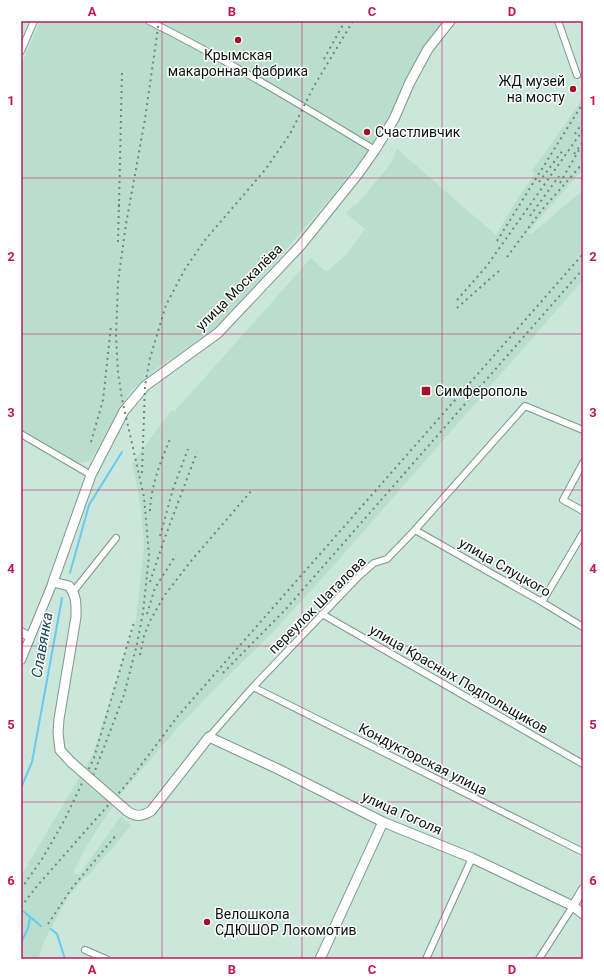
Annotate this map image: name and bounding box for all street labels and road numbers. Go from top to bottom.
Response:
street label: улица Москалёва [192,240,286,334]
street label: улица Слуцкого [456,534,554,600]
street label: переулок Шаталова [265,553,369,657]
street label: улица Красных Подпольщиков [367,621,551,737]
street label: Кондукторская улица [356,720,490,798]
street label: улица Гоголя [360,788,444,838]

